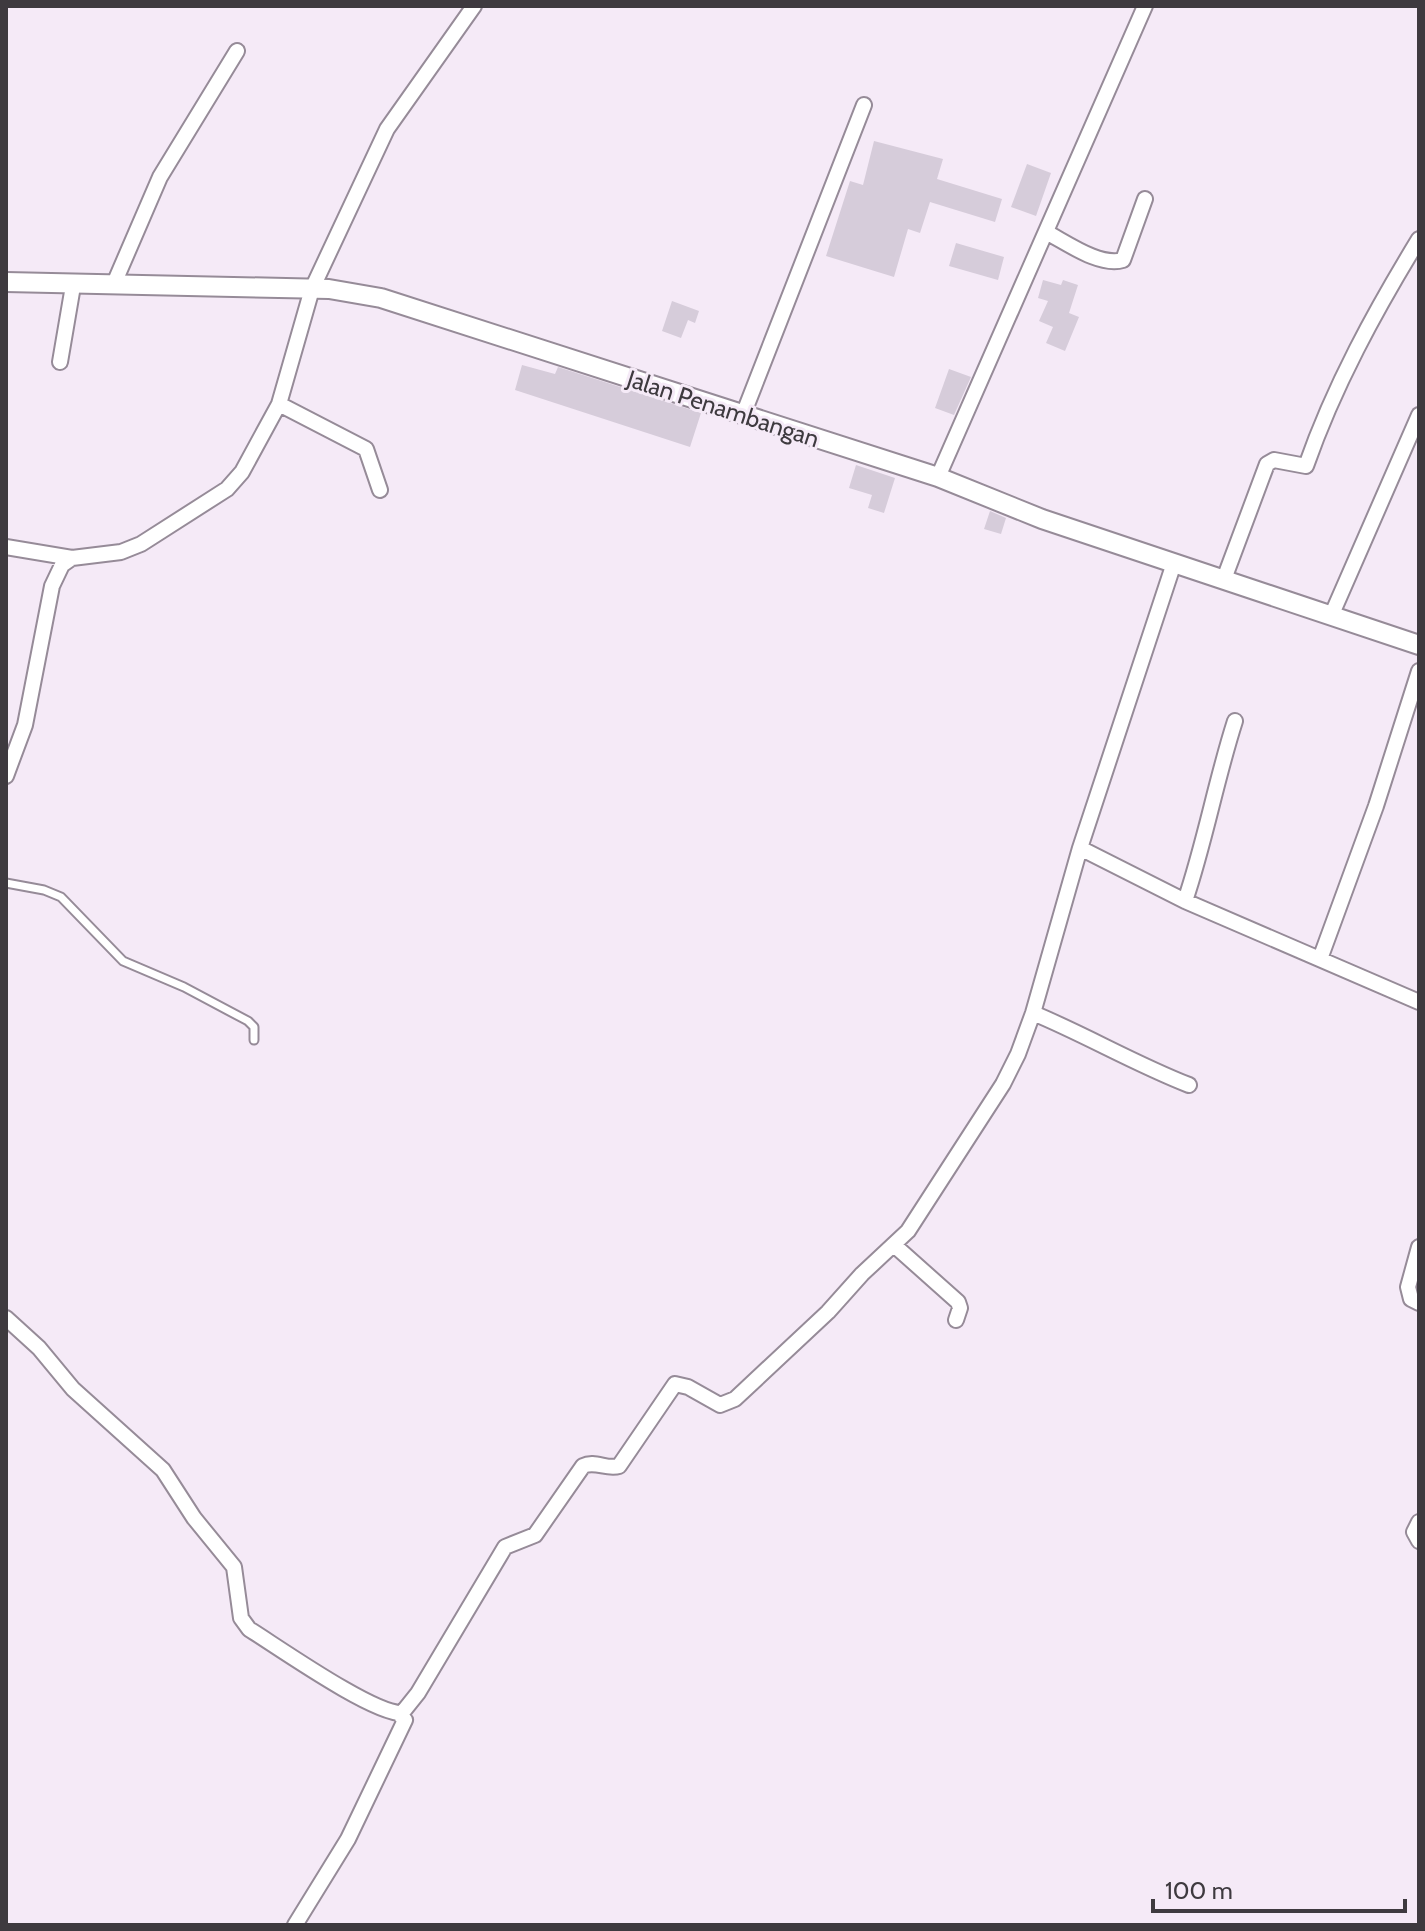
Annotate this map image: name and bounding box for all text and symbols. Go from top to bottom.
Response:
street label: Jalan Penambangan [623,363,823,453]
scale bar [1153,1863,1405,1913]
text: 100 m [1165,1876,1233,1905]

